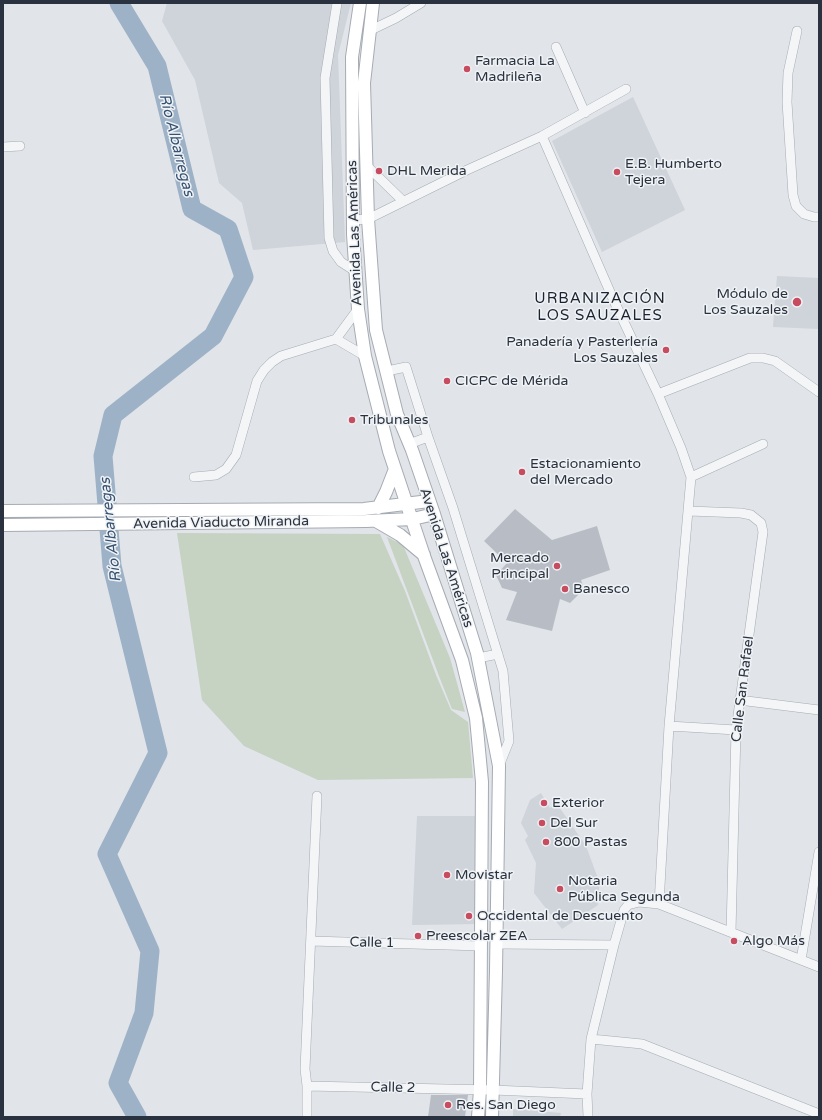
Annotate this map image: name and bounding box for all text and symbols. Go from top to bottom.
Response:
place label: Farmacia La Madrileña [475,53,555,86]
marker: Farmacia La Madrileña [462,64,472,74]
water label: Río Albarregas [155,92,197,198]
place label: E.B. Humberto Tejera [625,156,722,188]
street label: Avenida Las Américas [344,160,366,306]
place label: DHL Merida [387,163,467,179]
marker: DHL Merida [374,166,384,176]
marker: E.B. Humberto Tejera [612,167,622,177]
place label: Módulo de Los Sauzales [703,286,788,318]
district label: URBANIZACIÓN LOS SAUZALES [534,290,666,325]
marker: Módulo de Los Sauzales [791,296,803,308]
place label: Panadería y Pasterlería Los Sauzales [506,334,658,366]
marker: Panadería y Pasterlería Los Sauzales [661,345,671,355]
place label: CICPC de Mérida [455,373,568,389]
marker: CICPC de Mérida [442,376,452,386]
place label: Tribunales [360,412,428,428]
marker: Tribunales [347,415,357,425]
place label: Estacionamiento del Mercado [530,456,641,488]
marker: Estacionamiento del Mercado [517,467,527,477]
water label: Río Albarregas [97,477,125,583]
street label: Avenida Las Américas [415,486,477,630]
street label: Avenida Viaducto Miranda [133,513,309,533]
place label: Mercado Principal [490,550,549,582]
marker: Mercado Principal [552,561,562,571]
place label: Banesco [573,581,630,597]
marker: Banesco [560,584,570,594]
street label: Calle San Rafael [728,635,758,743]
place label: Exterior [552,795,604,811]
marker: Exterior [539,798,549,808]
place label: Del Sur [550,815,598,831]
marker: Del Sur [537,818,547,828]
place label: 800 Pastas [554,834,628,850]
marker: 800 Pastas [541,837,551,847]
place label: Movistar [455,867,513,883]
marker: Movistar [442,870,452,880]
place label: Notaria Pública Segunda [568,873,680,906]
marker: Notaria Pública Segunda [555,884,565,894]
place label: Occidental de Descuento [477,908,643,924]
marker: Occidental de Descuento [464,911,474,921]
place label: Preescolar ZEA [426,928,528,944]
marker: Preescolar ZEA [413,931,423,941]
place label: Algo Más [742,933,805,949]
street label: Calle 1 [349,934,395,952]
marker: Algo Más [729,936,739,946]
street label: Calle 2 [370,1079,416,1097]
place label: Res. San Diego [456,1097,556,1113]
marker: Res. San Diego [443,1100,453,1110]

